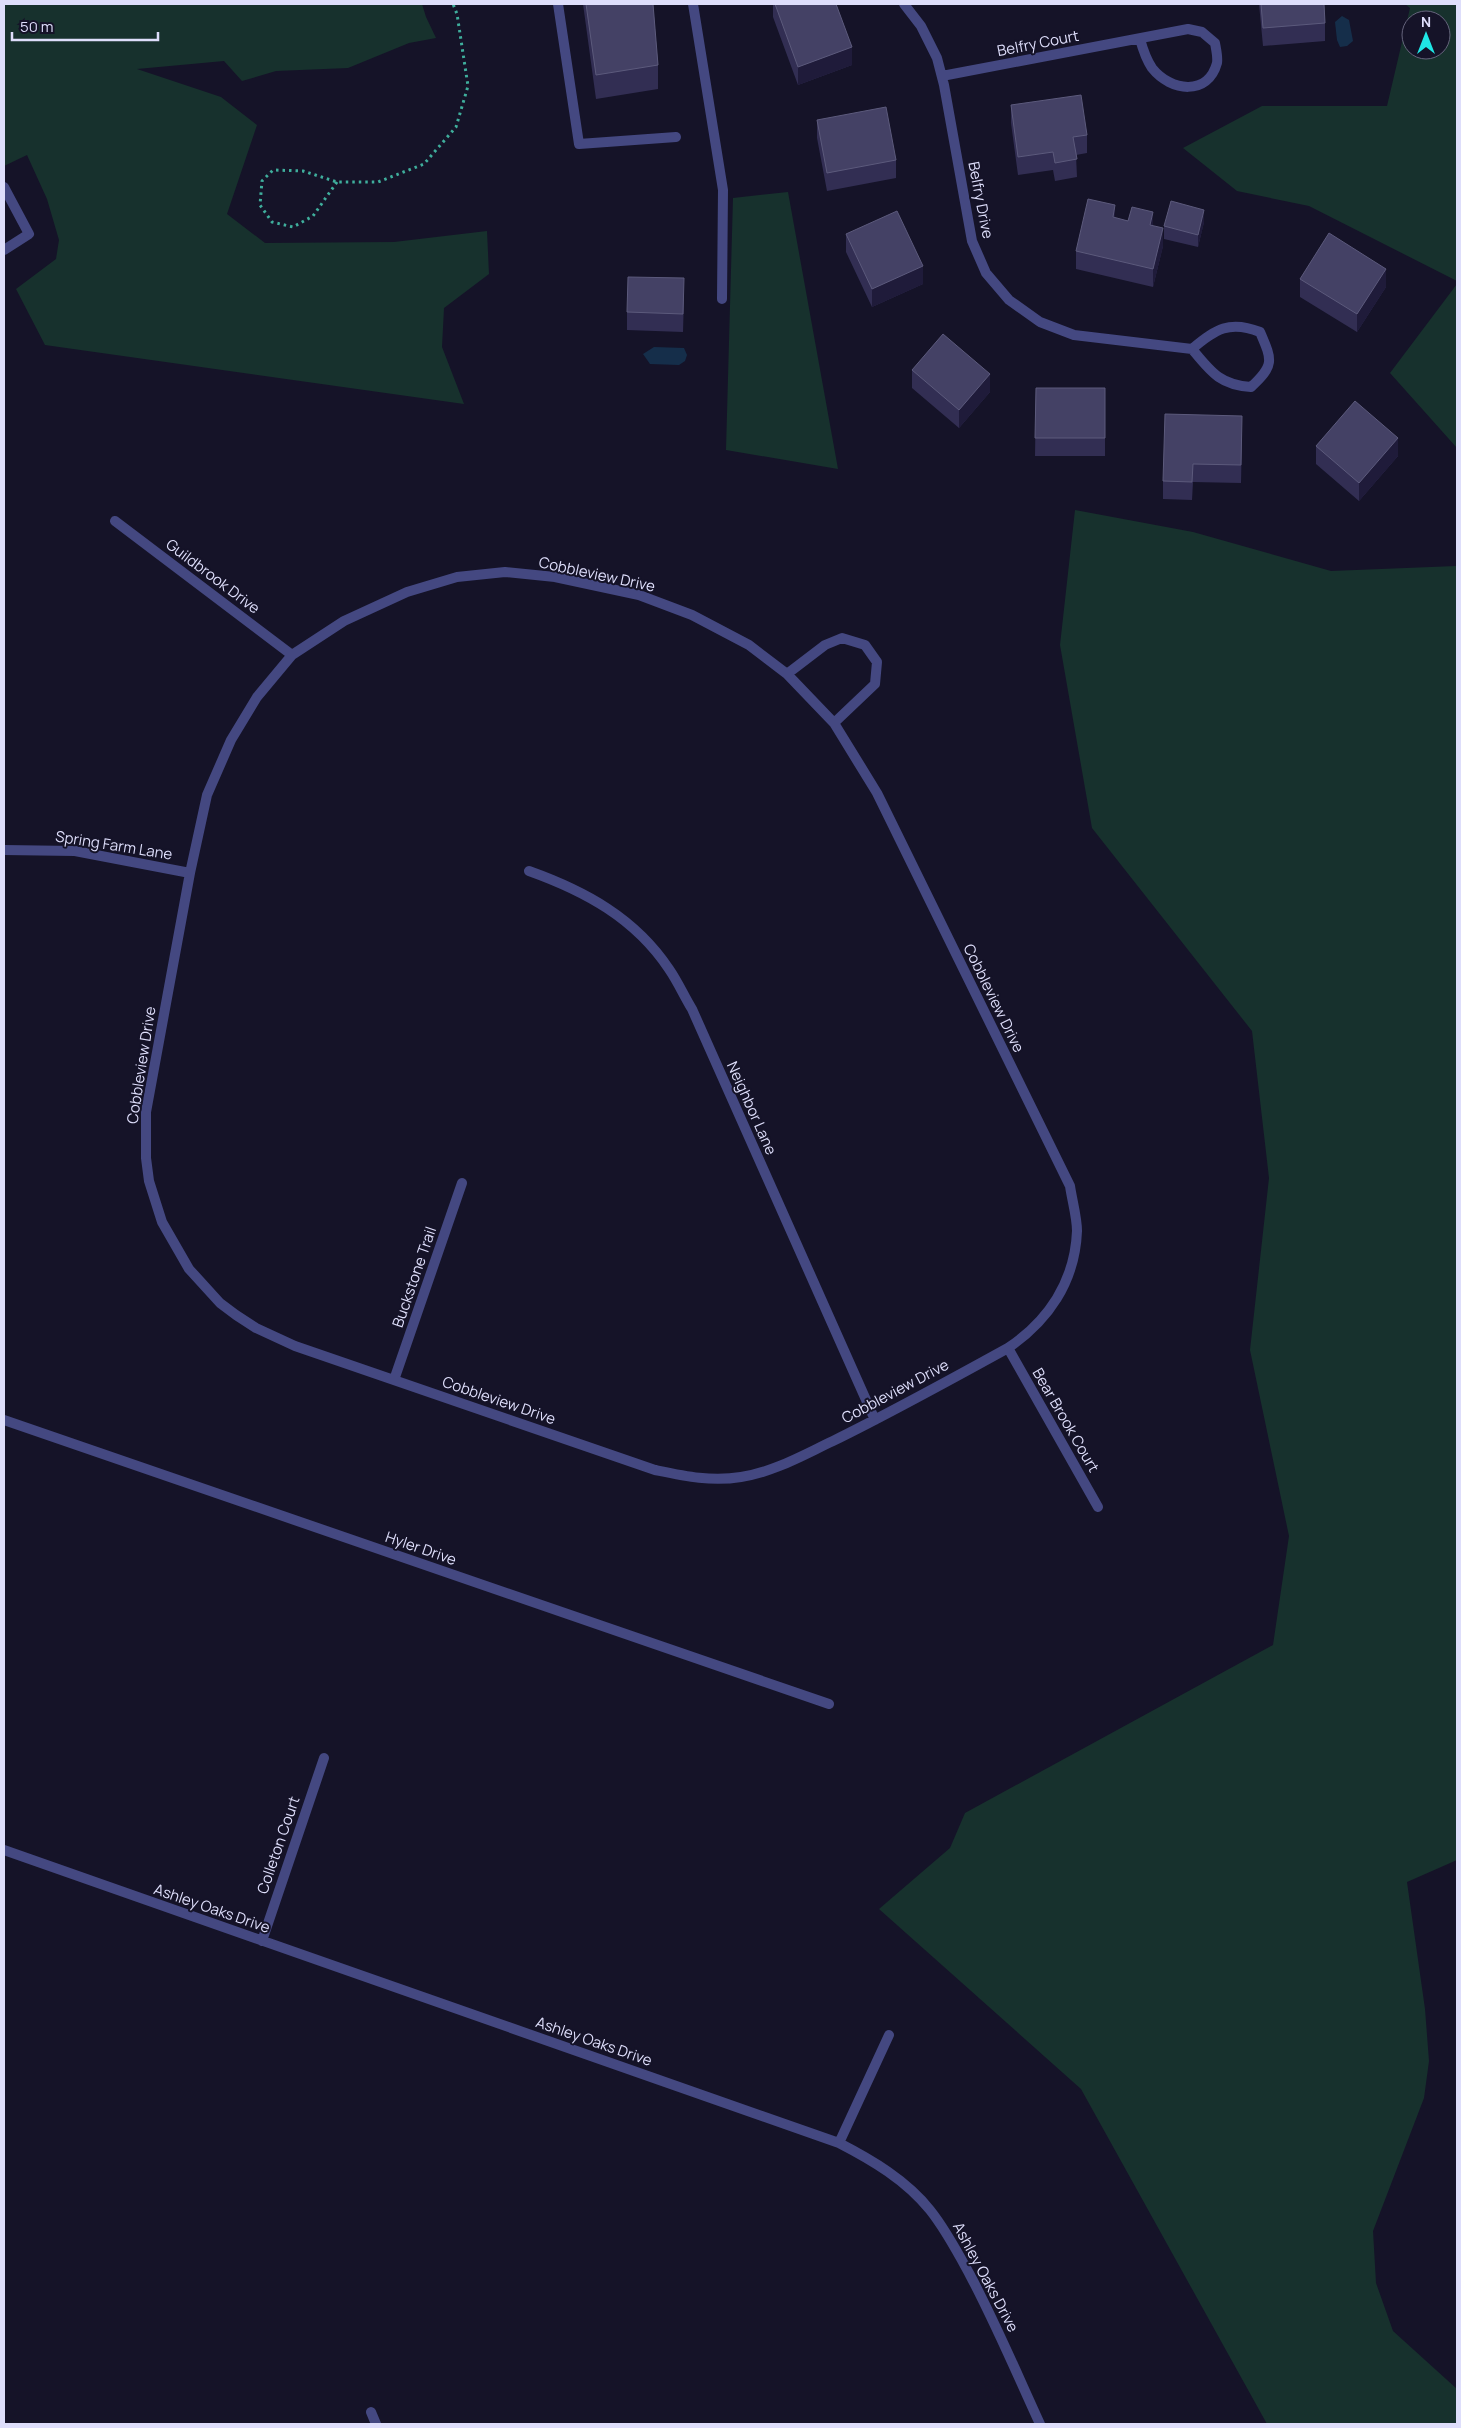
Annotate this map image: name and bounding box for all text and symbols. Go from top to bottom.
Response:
scale bar [12,10,159,42]
north arrow [1401,10,1451,60]
text: N [1421,12,1431,31]
text: 50 m [20,16,54,37]
street label: Belfry Court [995,25,1081,61]
street label: Belfry Drive [963,160,999,241]
street label: Guildbrook Drive [162,534,265,618]
street label: Cobbleview Drive [537,551,657,597]
street label: Spring Farm Lane [54,825,174,865]
street label: Cobbleview Drive [959,940,1030,1056]
street label: Cobbleview Drive [121,1005,161,1125]
street label: Neighbor Lane [722,1058,782,1158]
street label: Buckstone Trail [387,1224,441,1330]
street label: Cobbleview Drive [838,1354,952,1428]
street label: Bear Brook Court [1028,1364,1104,1476]
street label: Cobbleview Drive [440,1371,559,1429]
street label: Hyler Drive [383,1526,460,1570]
street label: Colleton Court [252,1793,304,1897]
street label: Ashley Oaks Drive [151,1878,273,1938]
street label: Ashley Oaks Drive [533,2011,655,2071]
street label: Ashley Oaks Drive [948,2218,1024,2336]

